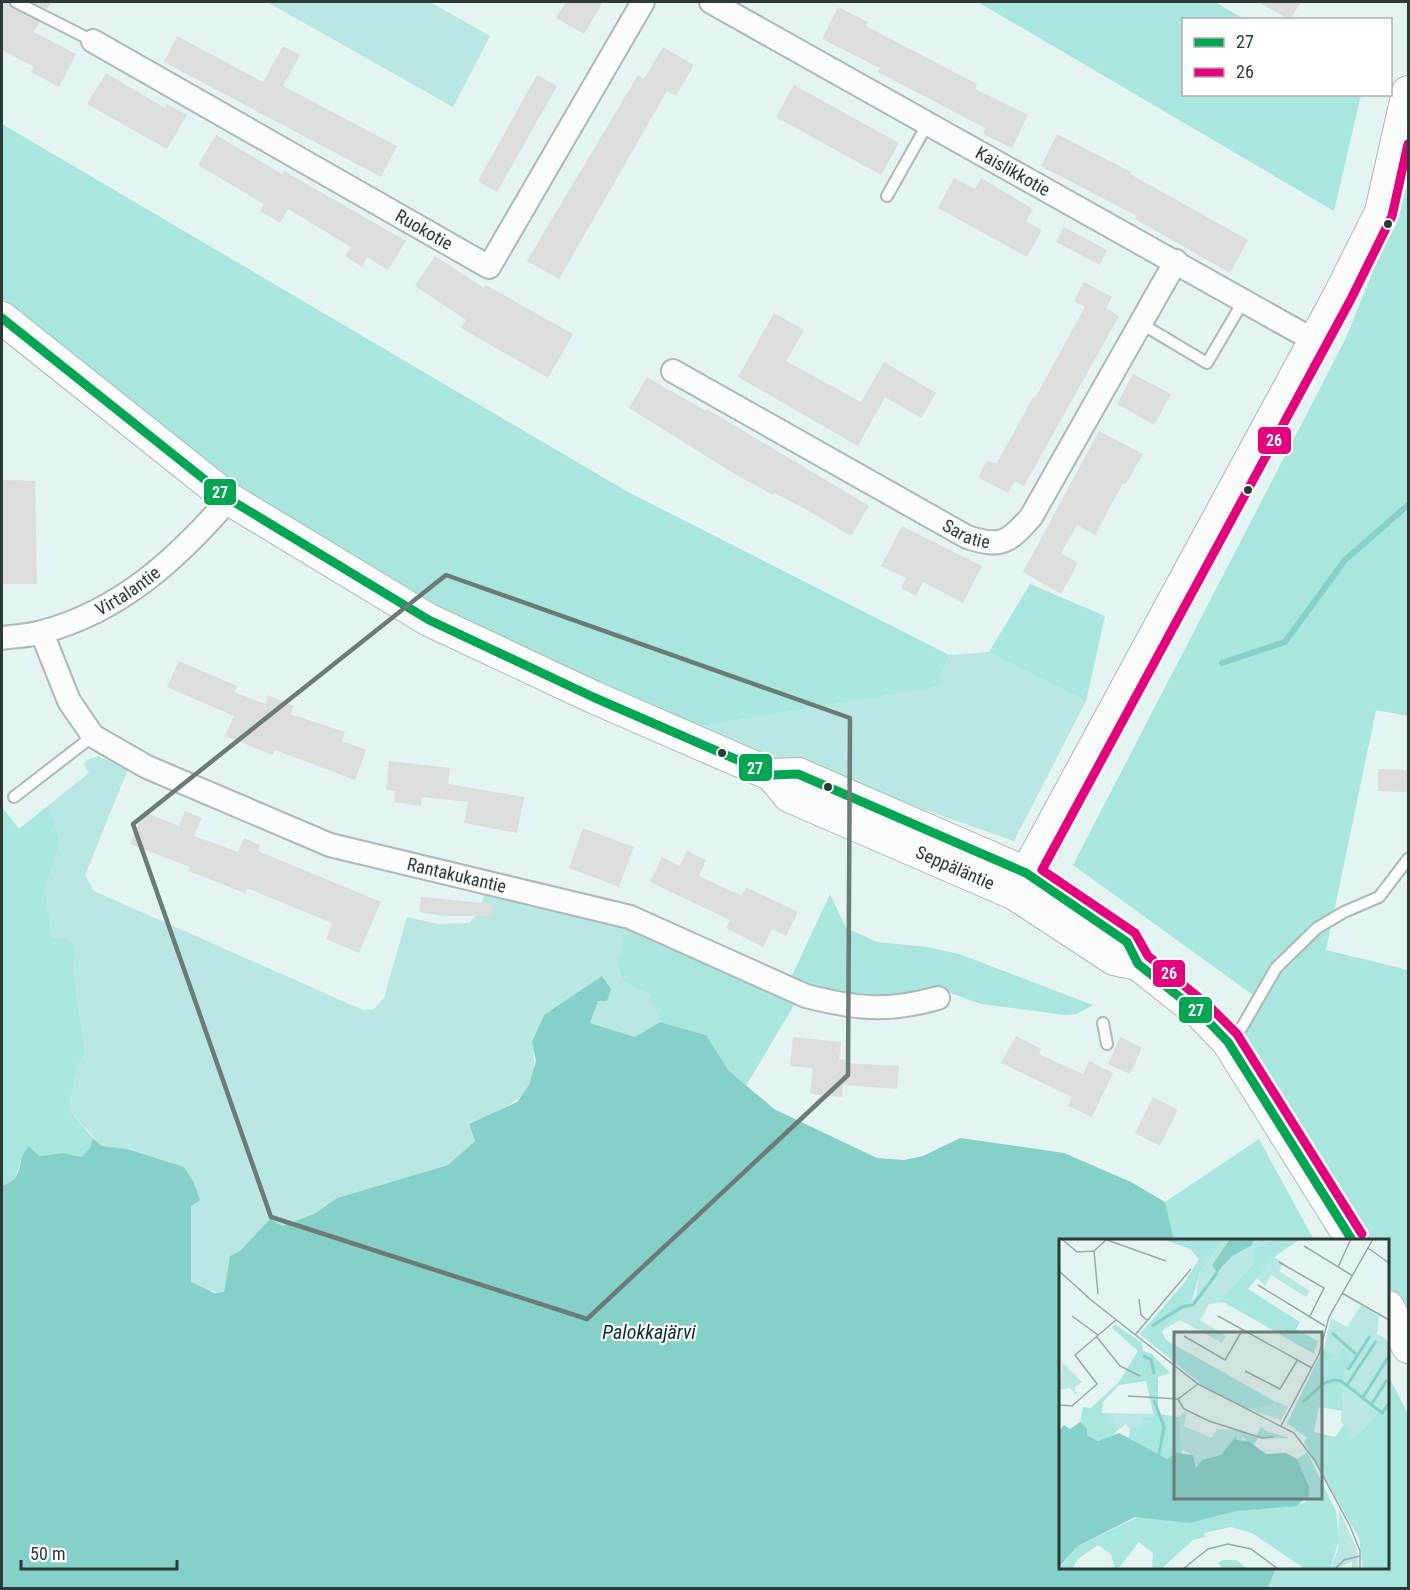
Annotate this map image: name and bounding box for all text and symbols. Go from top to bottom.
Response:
legend [1182,18,1392,96]
text: 27 [1236,31,1254,52]
text: 26 [1236,61,1254,82]
street label: Kaislikkotie [972,142,1054,200]
street label: Ruokotie [392,205,456,254]
unlabelled marker [1382,218,1394,230]
line badge: 26 [1257,426,1292,455]
text: 26 [1266,431,1282,450]
line badge: 27 [203,478,237,506]
text: 27 [212,483,228,502]
unlabelled marker [1242,484,1254,496]
street label: Saratie [939,514,991,552]
street label: Virtalantie [92,562,164,620]
unlabelled marker [716,747,728,759]
line badge: 27 [738,753,773,782]
text: 27 [747,759,763,778]
unlabelled marker [822,781,834,793]
street label: Seppäläntie [913,841,998,894]
street label: Rantakukantie [405,853,508,897]
line badge: 26 [1152,959,1186,988]
text: 26 [1161,964,1177,983]
line badge: 27 [1178,996,1213,1024]
text: 27 [1188,1001,1204,1020]
inset map [1059,1239,1389,1569]
water label: Palokkajärvi [602,1320,696,1344]
scale bar [21,1533,177,1571]
text: 50 m [30,1543,65,1564]

